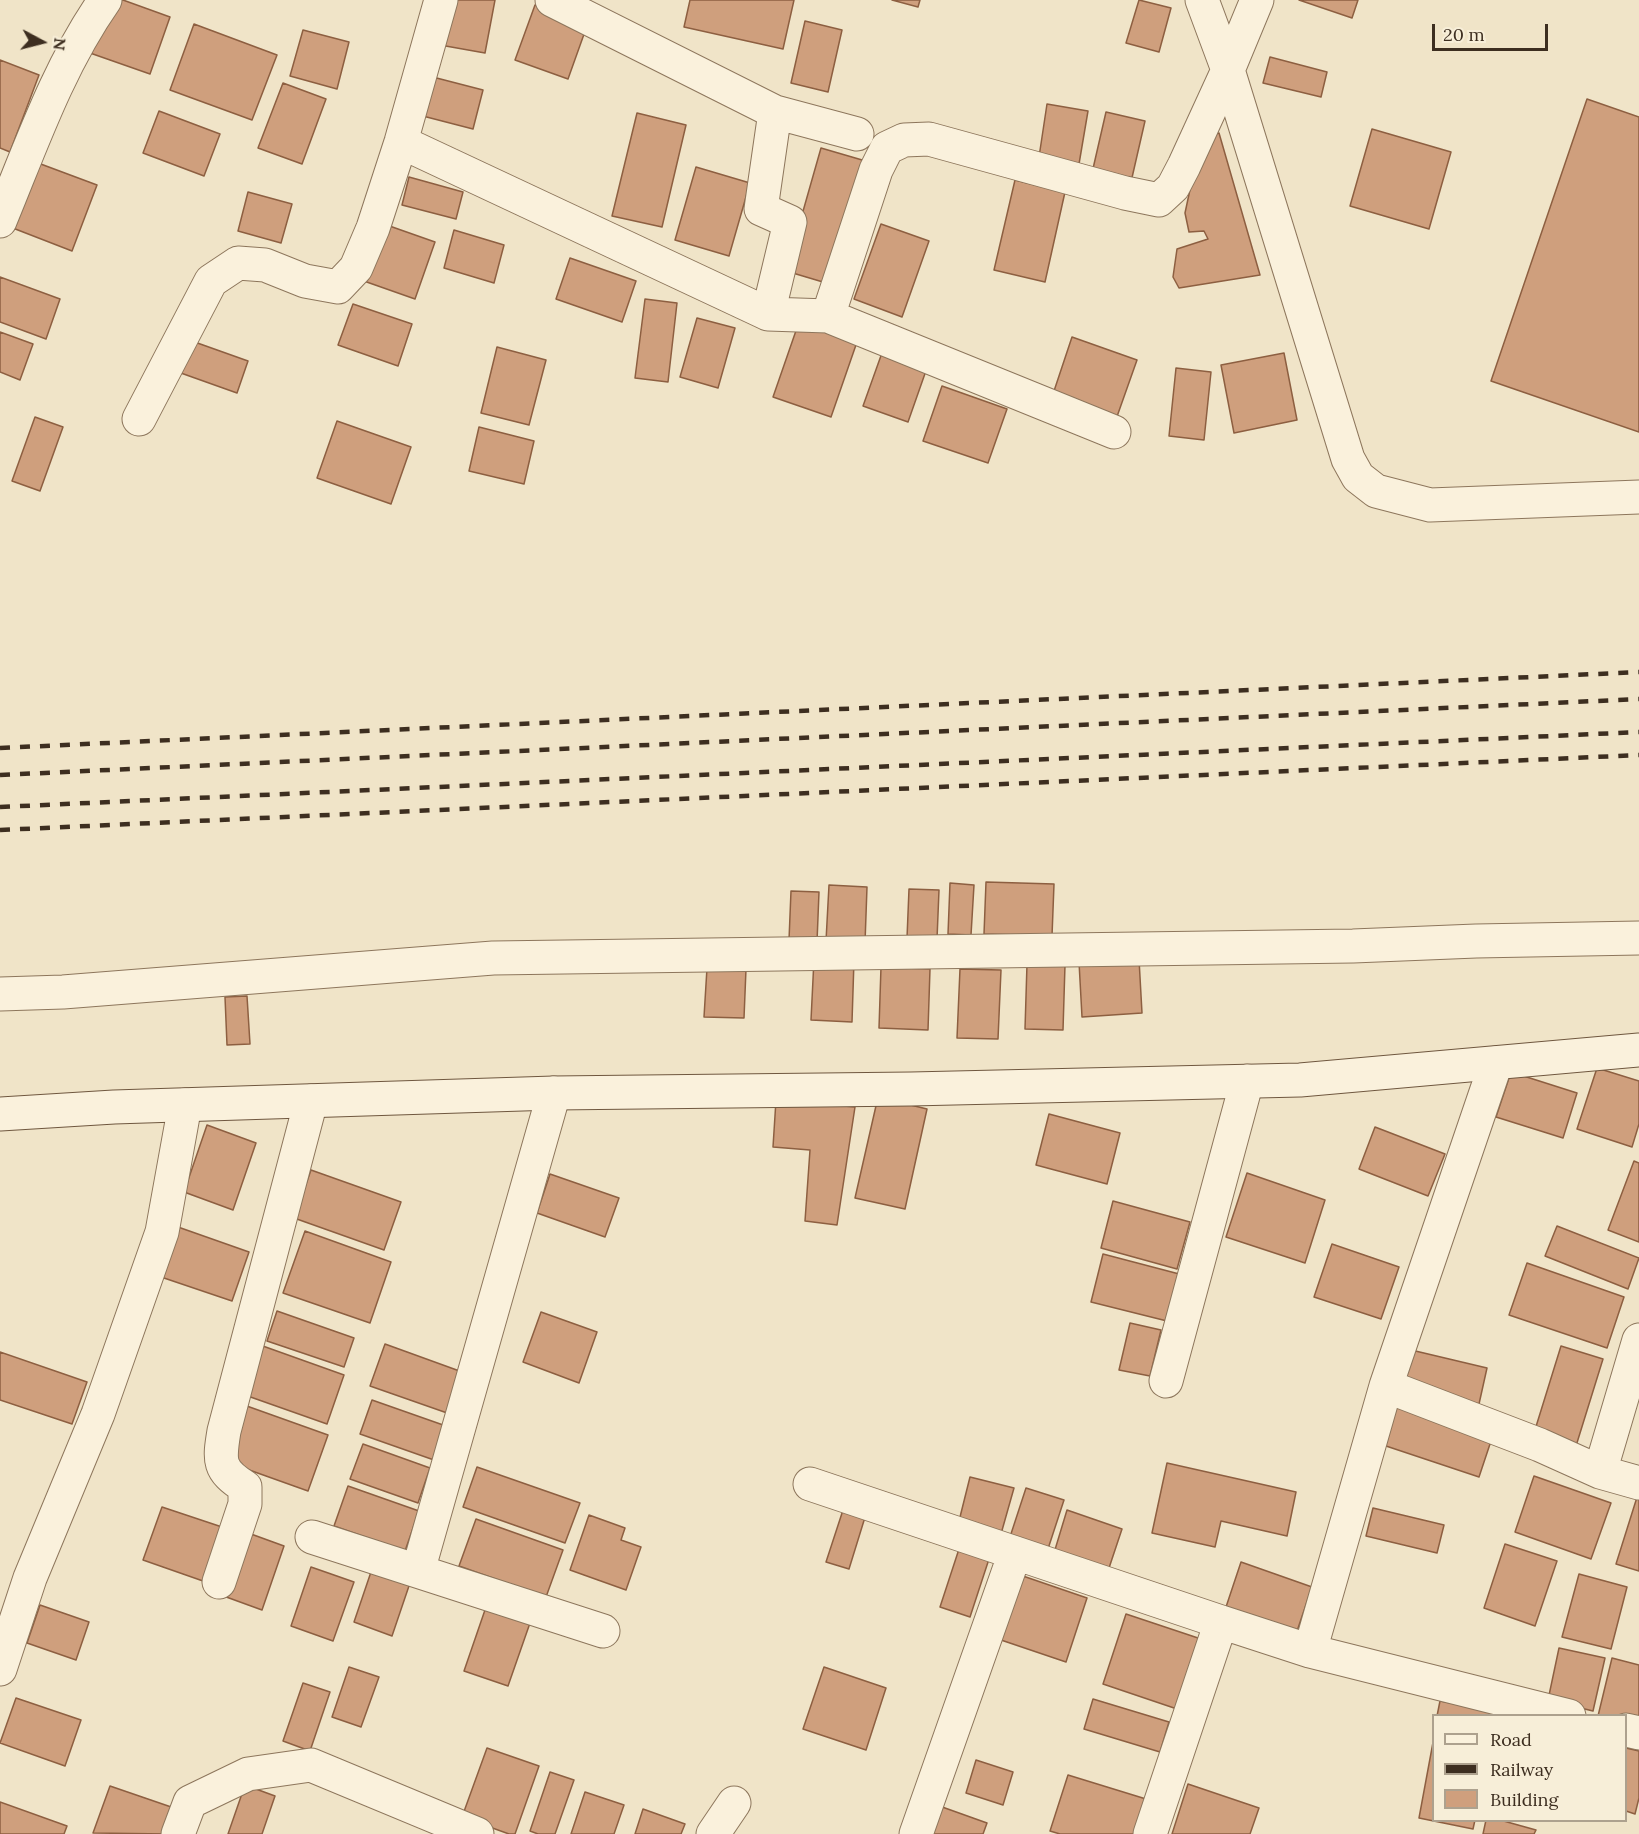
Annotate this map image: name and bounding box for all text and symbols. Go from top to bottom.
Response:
north arrow [12,12,72,72]
scale bar [1435,12,1550,50]
text: 20 m [1443,23,1485,46]
text: N [49,37,71,52]
legend [1432,1714,1627,1822]
text: Road [1490,1728,1532,1751]
text: Railway [1490,1758,1553,1781]
text: Building [1490,1788,1558,1811]

